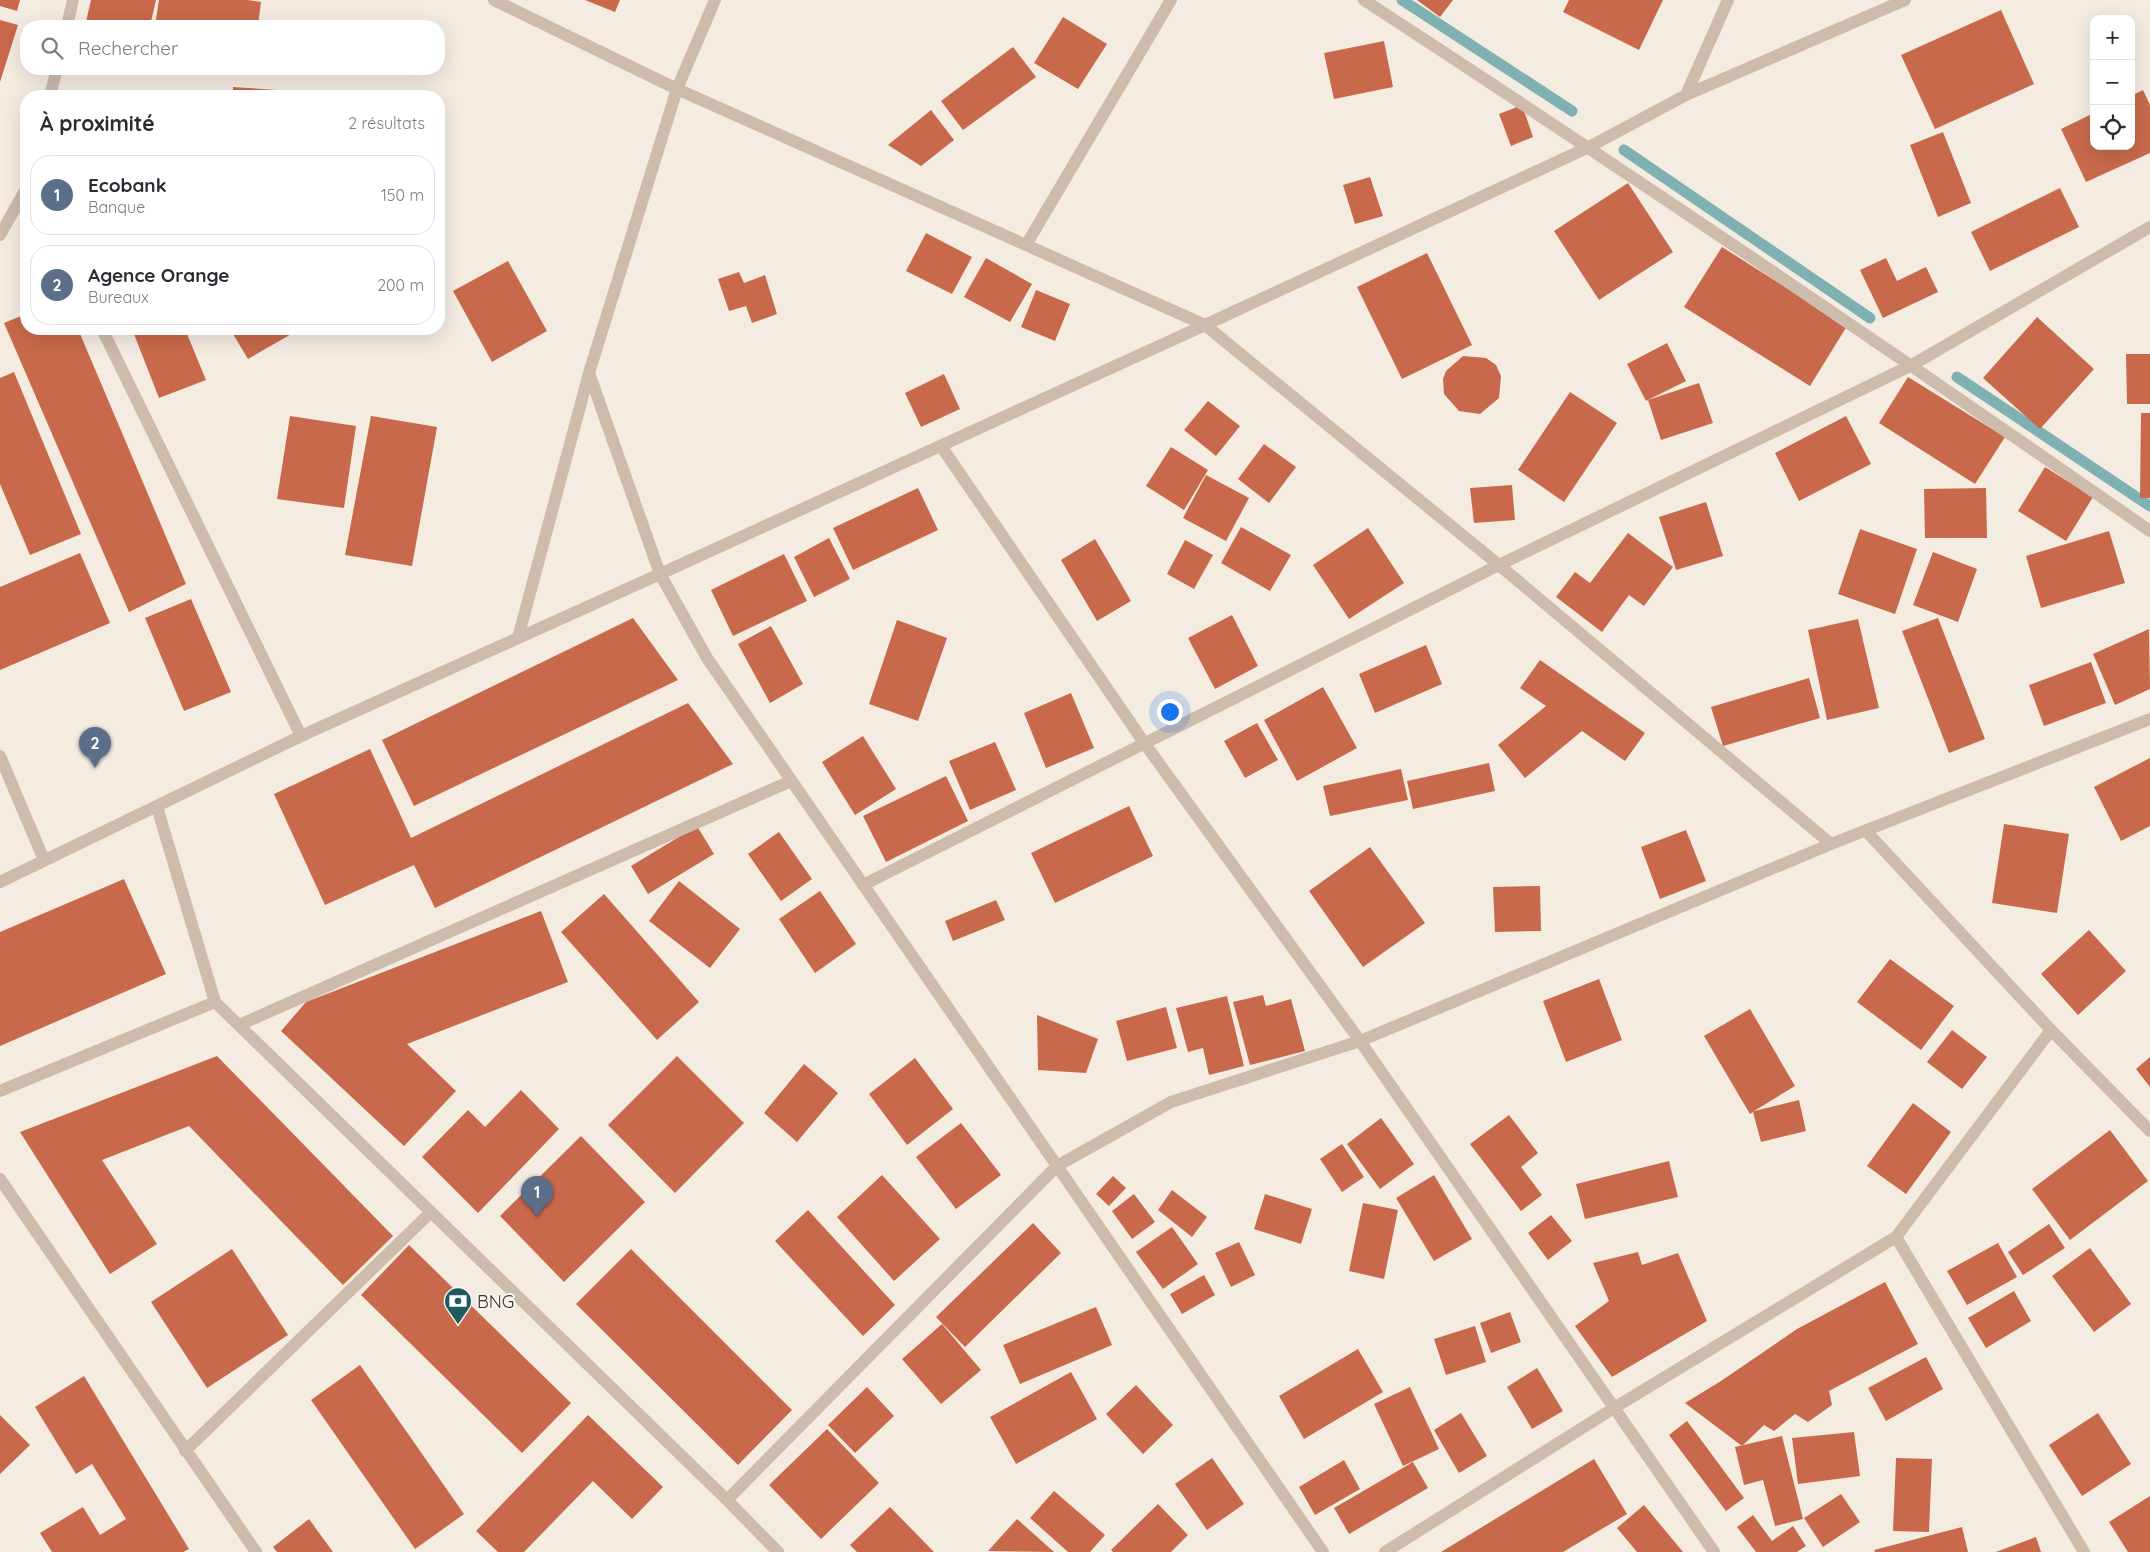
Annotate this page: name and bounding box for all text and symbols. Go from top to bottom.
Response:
map controls [2090,15,2135,150]
button: + [2090,15,2135,60]
search box [20,20,445,75]
icon: search [38,34,66,62]
text: Rechercher [78,36,178,60]
button: − [2090,60,2135,105]
button: locate [2090,105,2135,150]
text: À proximité [40,110,155,136]
text: 2 résultats [348,113,425,133]
text: Ecobank [88,173,167,197]
text: 1 [54,185,60,205]
text: 150 m [381,185,424,205]
text: Banque [88,197,145,217]
text: Agence Orange [88,263,229,287]
text: 2 [52,275,62,295]
text: 200 m [377,275,424,295]
text: Bureaux [88,287,149,307]
your location [1157,699,1183,725]
pin: 2 [79,727,111,768]
pin: 1 [521,1176,553,1217]
bank icon: BNG [443,1286,473,1325]
place label: BNG [477,1290,514,1313]

